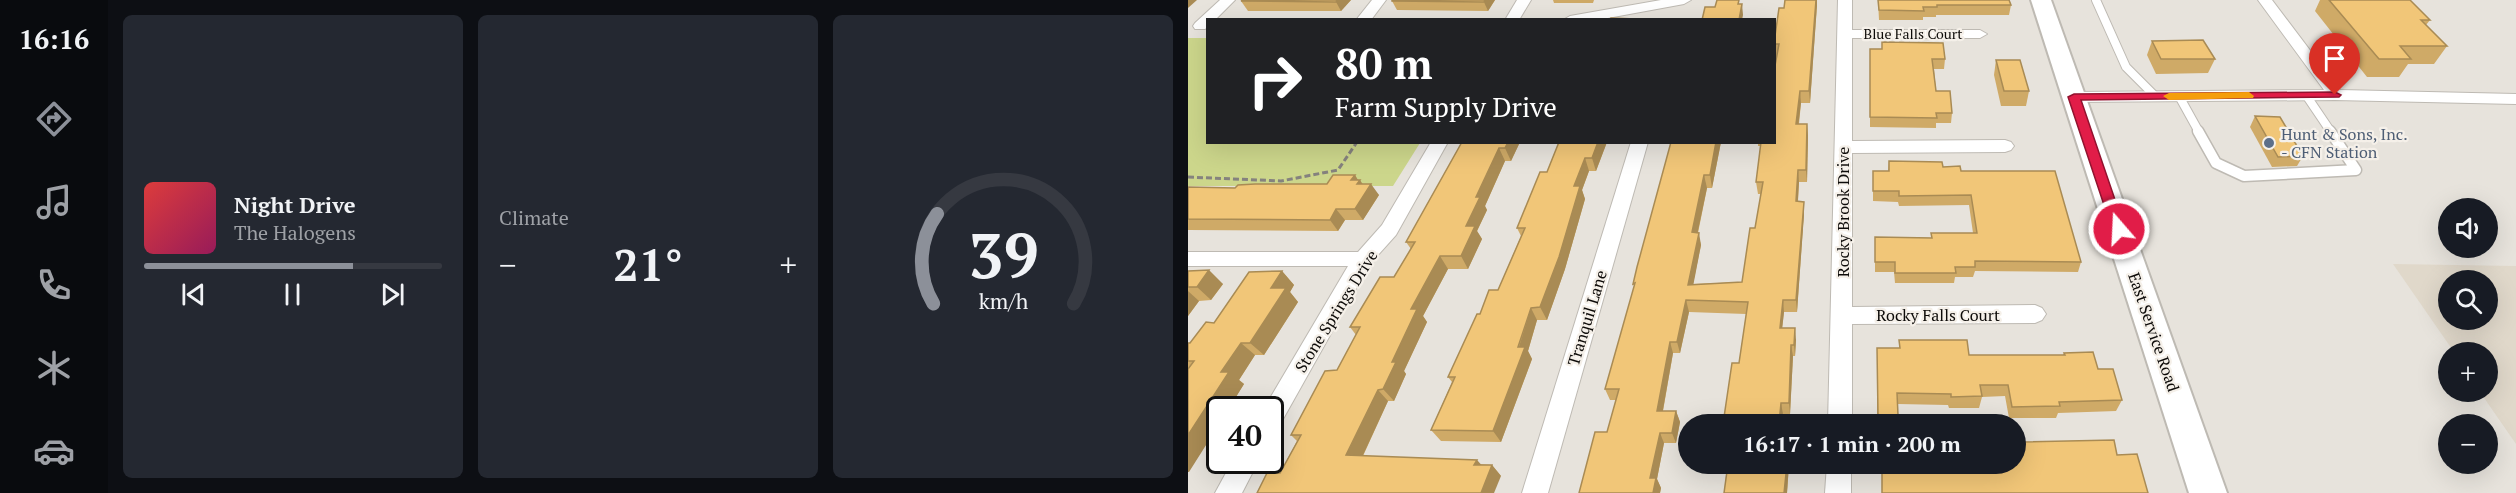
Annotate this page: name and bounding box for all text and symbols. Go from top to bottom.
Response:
text: 16:16 [19,21,89,57]
street label: Blue Falls Court [1864,24,1963,43]
pin [2309,33,2360,95]
text: 80 m [1335,35,1433,91]
icon: right [1236,42,1314,120]
icon: arrive [2318,42,2351,75]
text: Farm Supply Drive [1335,89,1557,125]
icon: directions [33,98,75,140]
place label: Hunt & Sons, Inc. - CFN Station [2281,123,2408,163]
marker: Hunt & Sons, Inc. - CFN Station [2262,136,2276,150]
street label: Rocky Brook Drive [1832,147,1854,277]
icon: music [33,181,75,223]
text: Night Drive [234,190,356,219]
position arrow [2087,197,2151,261]
map controls [2438,198,2498,474]
button: sound [2438,198,2498,258]
text: Climate [499,204,569,231]
text: 39 [968,213,1038,296]
text: The Halogens [234,219,356,246]
text: 21° [613,234,683,294]
text: − [499,243,517,286]
text: + [779,243,797,286]
street label: Stone Springs Drive [1289,246,1383,376]
icon: phone [33,264,75,306]
street label: Tranquil Lane [1562,267,1612,369]
street label: East Service Road [2123,269,2185,395]
button: search [2438,270,2498,330]
icon: previous [177,278,210,311]
icon: pause [276,278,309,311]
icon: next [376,278,409,311]
text: km/h [978,287,1028,315]
street label: Rocky Falls Court [1876,304,2000,326]
button: + [2438,342,2498,402]
icon: climate [33,347,75,389]
speed limit sign: 40 [1206,396,1284,474]
button: − [2438,414,2498,474]
text: 16:17 · 1 min · 200 m [1743,429,1961,458]
icon: car [33,430,75,472]

